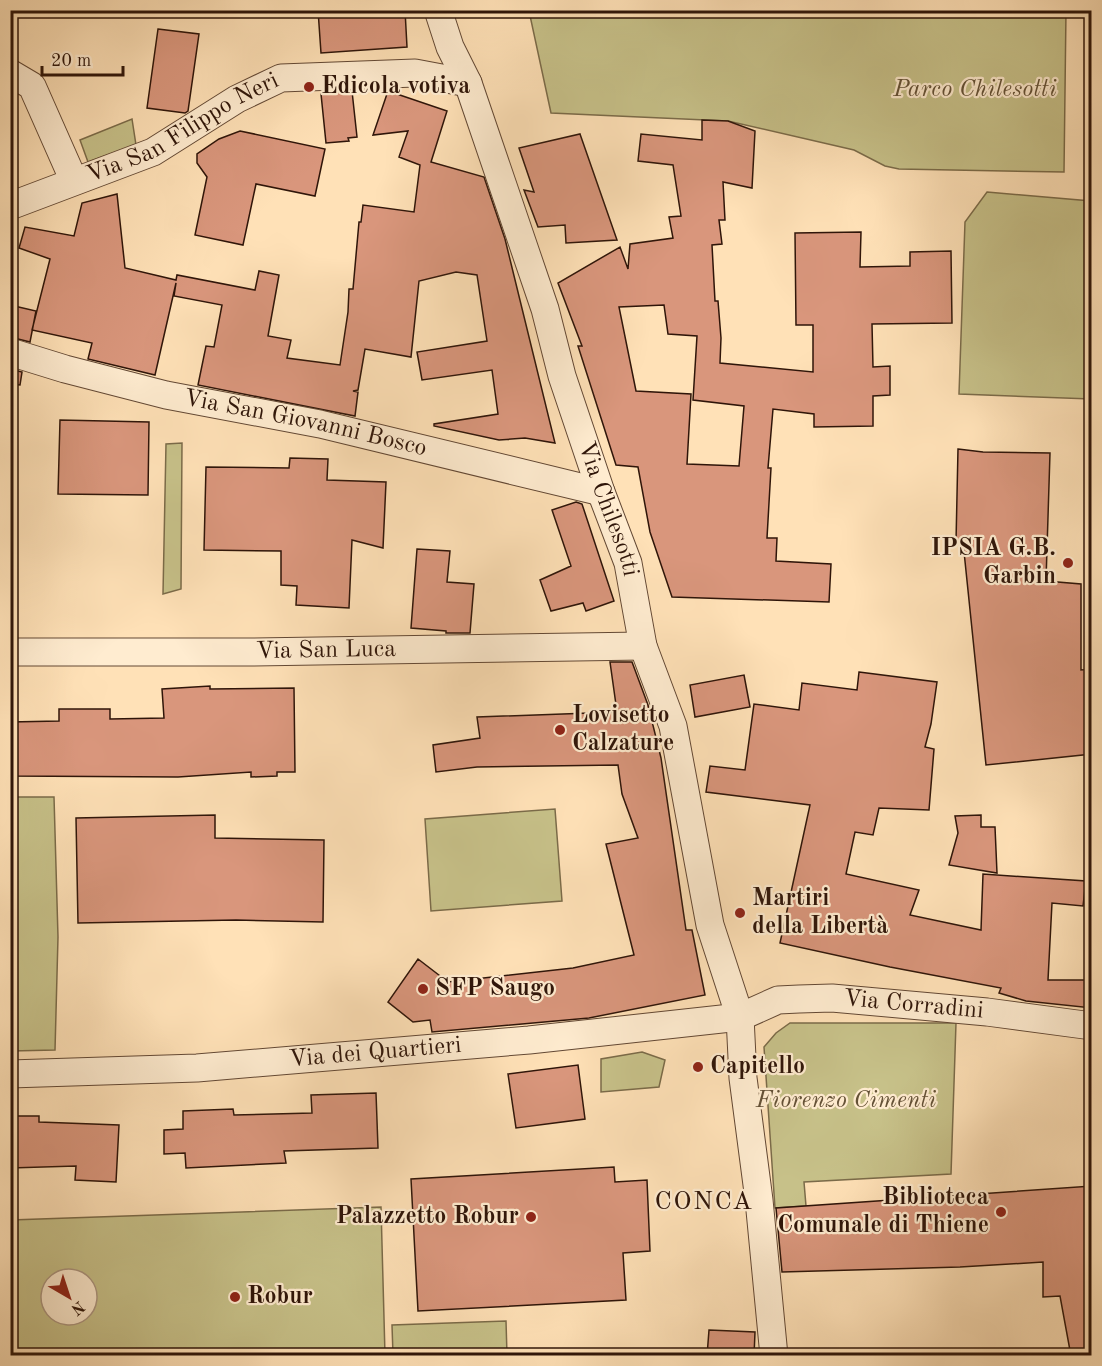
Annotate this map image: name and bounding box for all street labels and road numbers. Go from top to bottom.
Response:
street label: Via San Filippo Neri [83,69,283,188]
street label: Via San Giovanni Bosco [182,387,429,461]
street label: Via Chilesotti [573,439,642,578]
street label: Via San Luca [256,638,396,664]
street label: Via Corradini [842,987,985,1024]
street label: Via dei Quartieri [288,1034,462,1072]

